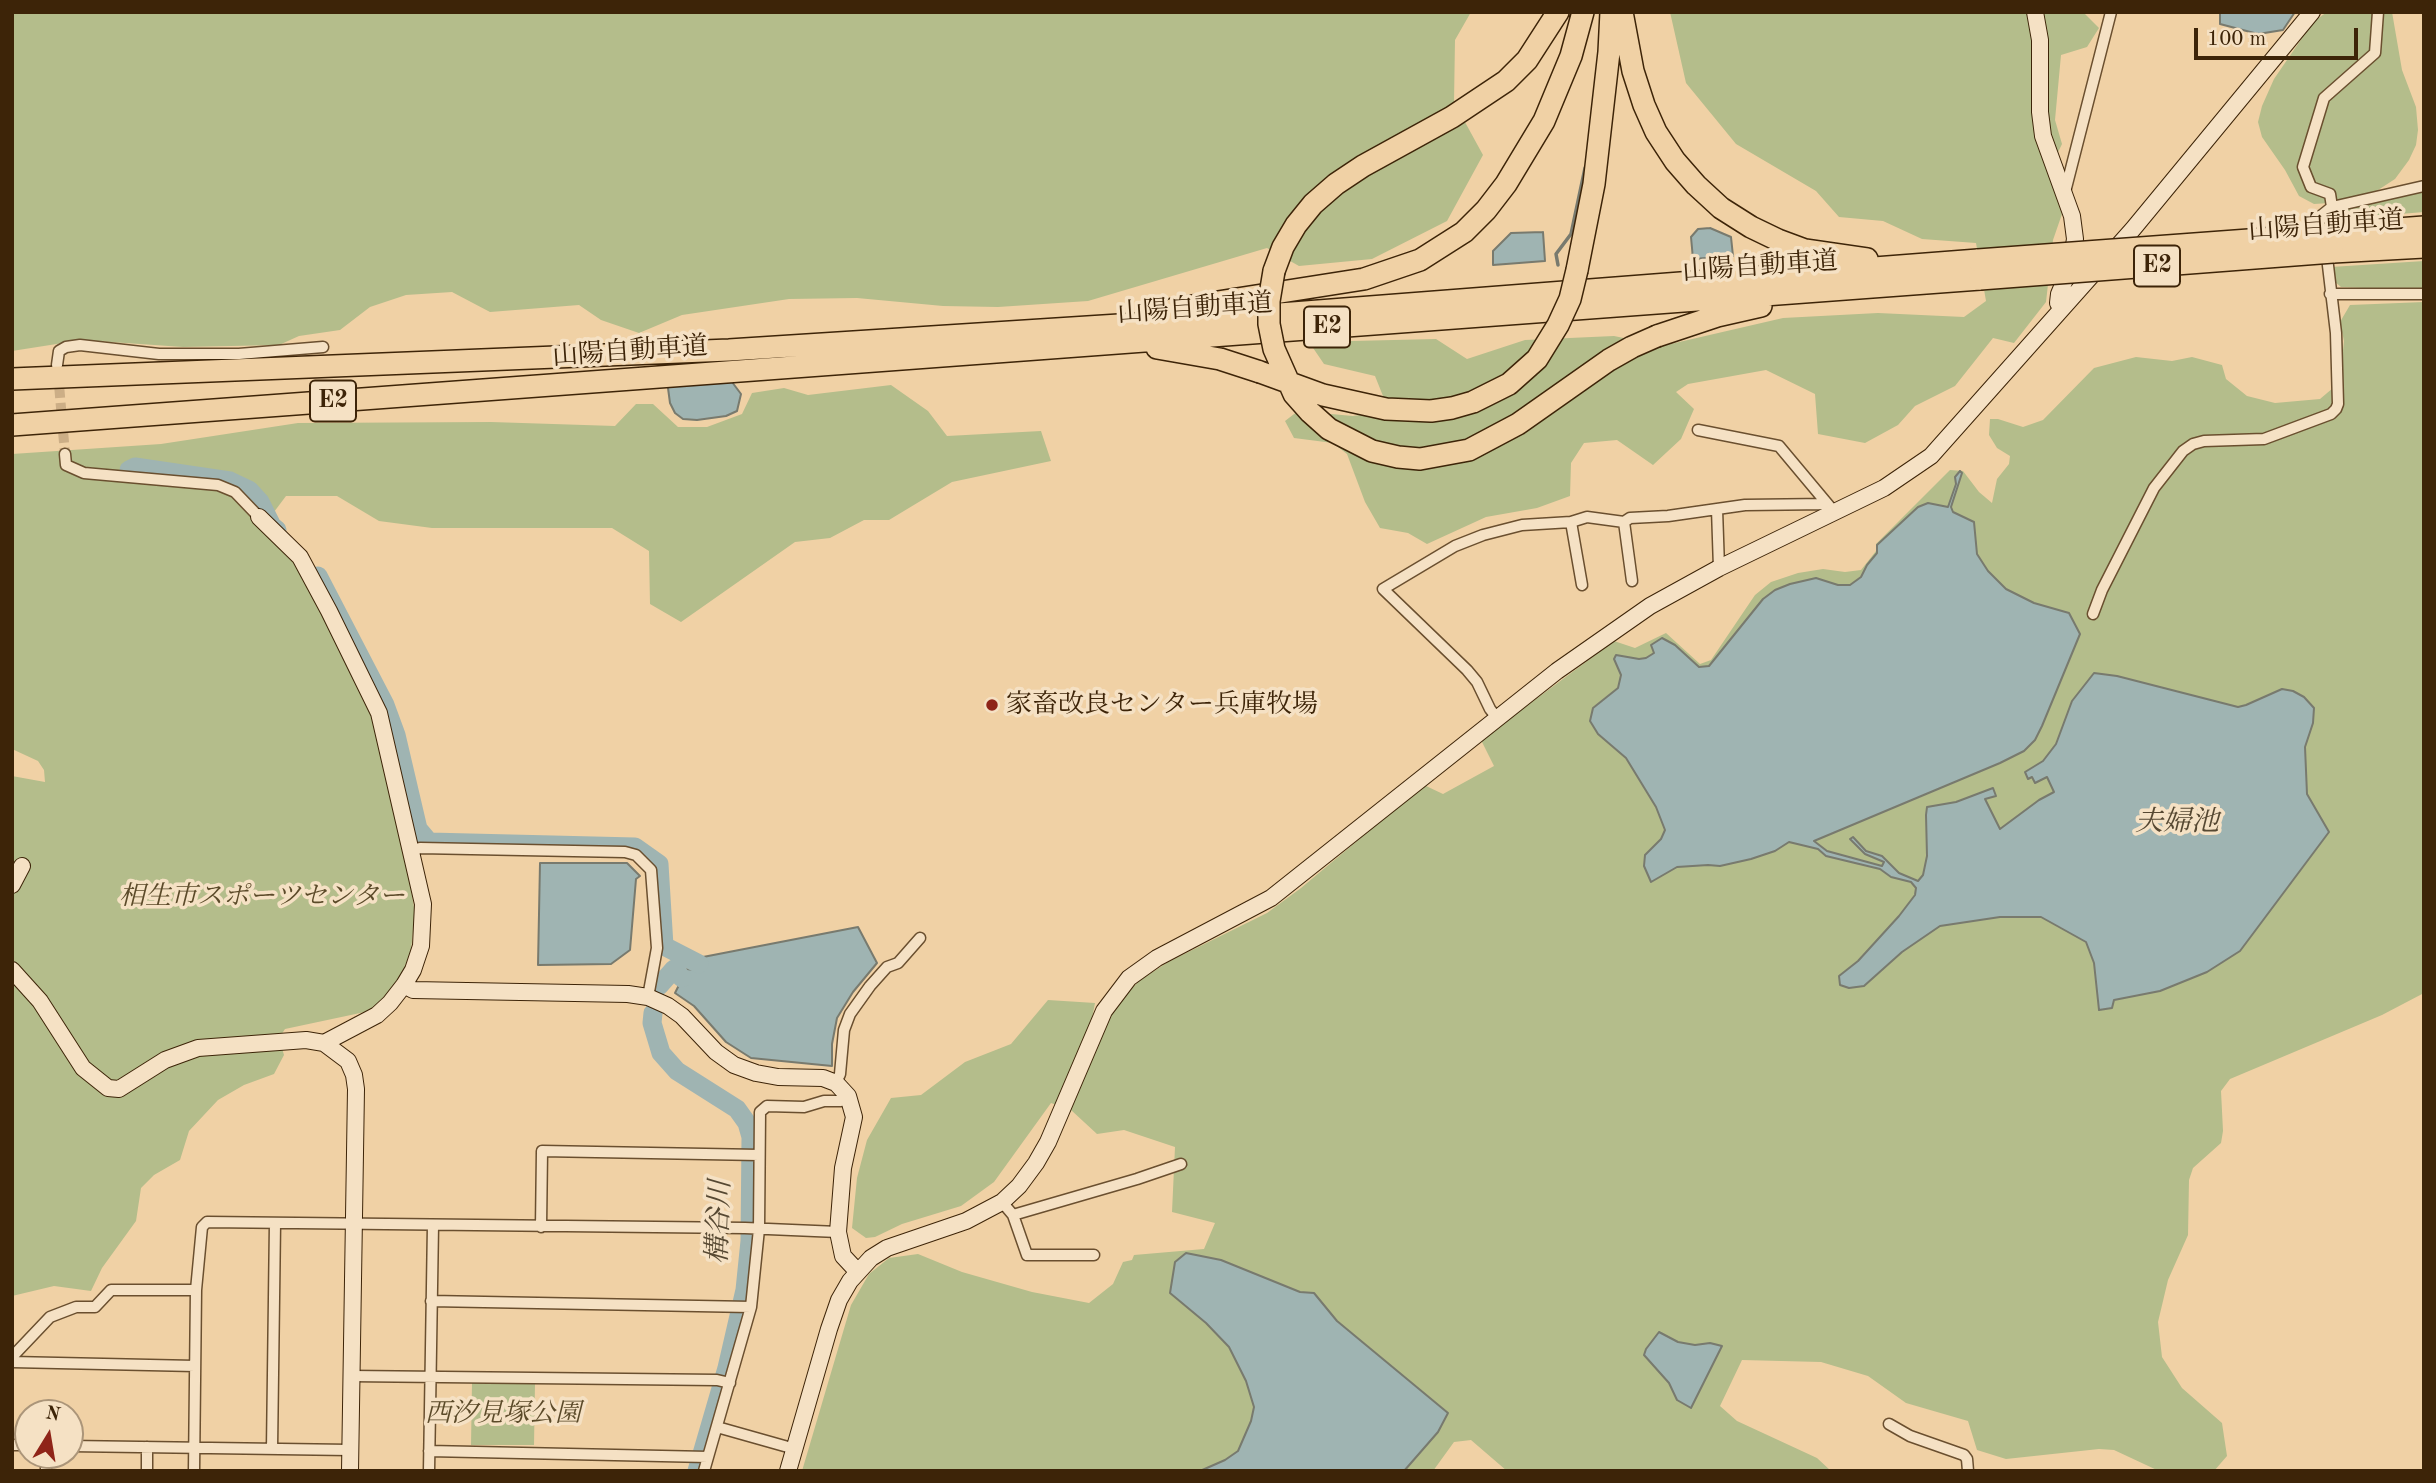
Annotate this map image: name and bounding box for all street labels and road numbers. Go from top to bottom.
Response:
street label: 山陽自動車道 [2247,205,2405,247]
street label: 山陽自動車道 [1681,246,1839,288]
road number: E2 [2134,246,2180,286]
street label: 山陽自動車道 [1116,288,1274,330]
road number: E2 [1304,306,1350,348]
street label: 山陽自動車道 [551,331,709,373]
road number: E2 [310,380,356,422]

